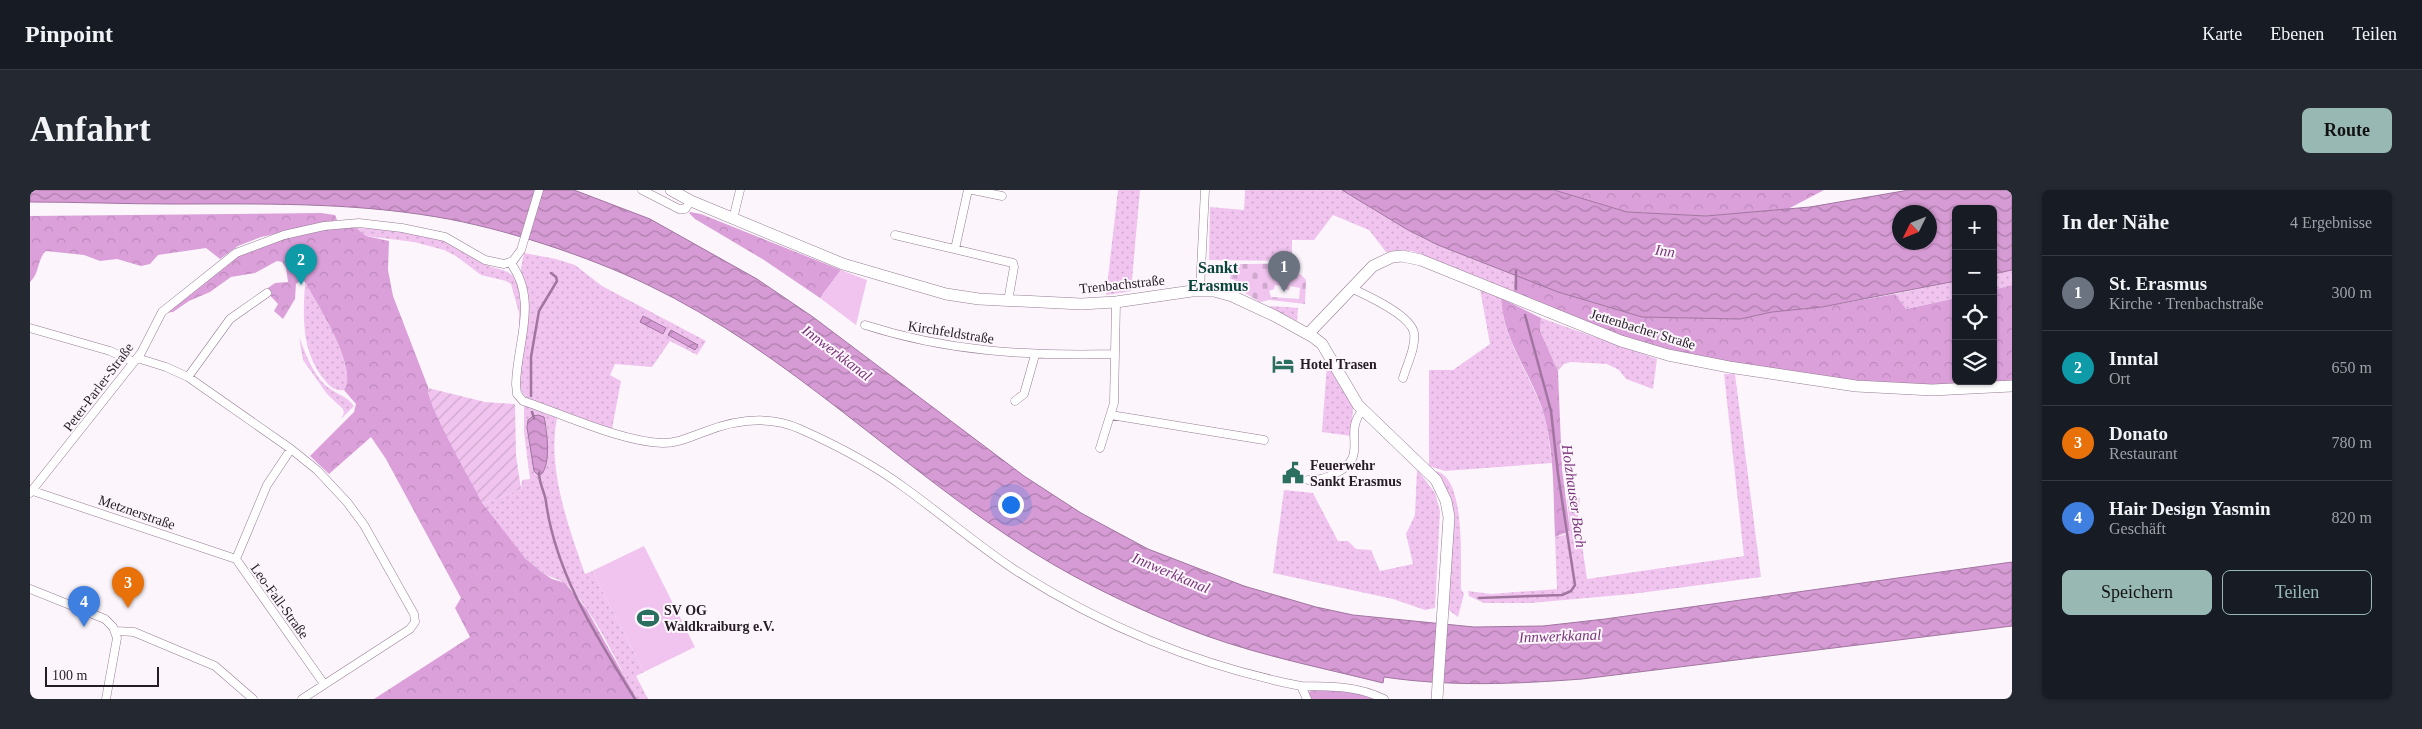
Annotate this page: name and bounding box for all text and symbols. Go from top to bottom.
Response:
text: Pinpoint [25,21,113,47]
text: Karte [2202,24,2242,44]
text: Ebenen [2270,24,2324,44]
text: Teilen [2352,24,2397,44]
button: Route [2302,108,2392,153]
text: Anfahrt [30,110,151,149]
north arrow [1892,205,1937,250]
map controls [1952,205,1997,385]
button: + [1952,205,1997,250]
text: In der Nähe [2062,210,2169,234]
text: 4 Ergebnisse [2290,214,2372,231]
water label: Inn [1653,242,1676,260]
pin: 2 [285,244,317,285]
button: − [1952,250,1997,295]
pin: 1 [1268,251,1300,292]
district label: Sankt Erasmus [1188,259,1248,294]
street label: Trenbachstraße [1079,273,1165,296]
text: St. Erasmus [2109,273,2207,294]
text: 1 [2074,284,2082,301]
text: 300 m [2332,284,2372,301]
button: locate [1952,295,1997,340]
text: Kirche · Trenbachstraße [2109,295,2264,312]
street label: Jettenbacher Straße [1588,306,1697,353]
street label: Kirchfeldstraße [907,318,995,347]
water label: Innwerkkanal [798,321,875,384]
street label: Peter-Parler-Straße [60,340,137,434]
button: layers [1952,340,1997,385]
text: Inntal [2109,348,2159,369]
hotel icon: Hotel Trasen [1270,351,1296,377]
place label: Hotel Trasen [1300,357,1377,372]
text: 2 [2074,359,2082,376]
text: 650 m [2332,359,2372,376]
text: Ort [2109,370,2130,387]
text: Donato [2109,423,2168,444]
text: 3 [2074,434,2082,451]
text: 780 m [2332,434,2372,451]
water label: Holzhauser Bach [1559,443,1589,548]
text: Restaurant [2109,445,2177,462]
place label: Feuerwehr Sankt Erasmus [1310,458,1402,489]
public building icon: Feuerwehr Sankt Erasmus [1280,460,1306,486]
street label: Metznerstraße [97,492,177,533]
your location [998,492,1024,518]
text: Hair Design Yasmin [2109,498,2271,519]
text: 4 [2074,509,2082,526]
text: 820 m [2332,509,2372,526]
text: Geschäft [2109,520,2166,537]
water label: Innwerkkanal [1129,549,1212,596]
street label: Leo-Fall-Straße [247,561,312,642]
pin: 3 [112,567,144,608]
button: Speichern [2062,570,2212,615]
button: Teilen [2222,570,2372,615]
pin: 4 [68,586,100,627]
place label: SV OG Waldkraiburg e.V. [664,603,775,634]
sports icon: SV OG Waldkraiburg e.V. [635,605,661,631]
water label: Innwerkkanal [1518,627,1601,645]
scale bar [45,664,159,687]
text: 100 m [52,668,87,683]

